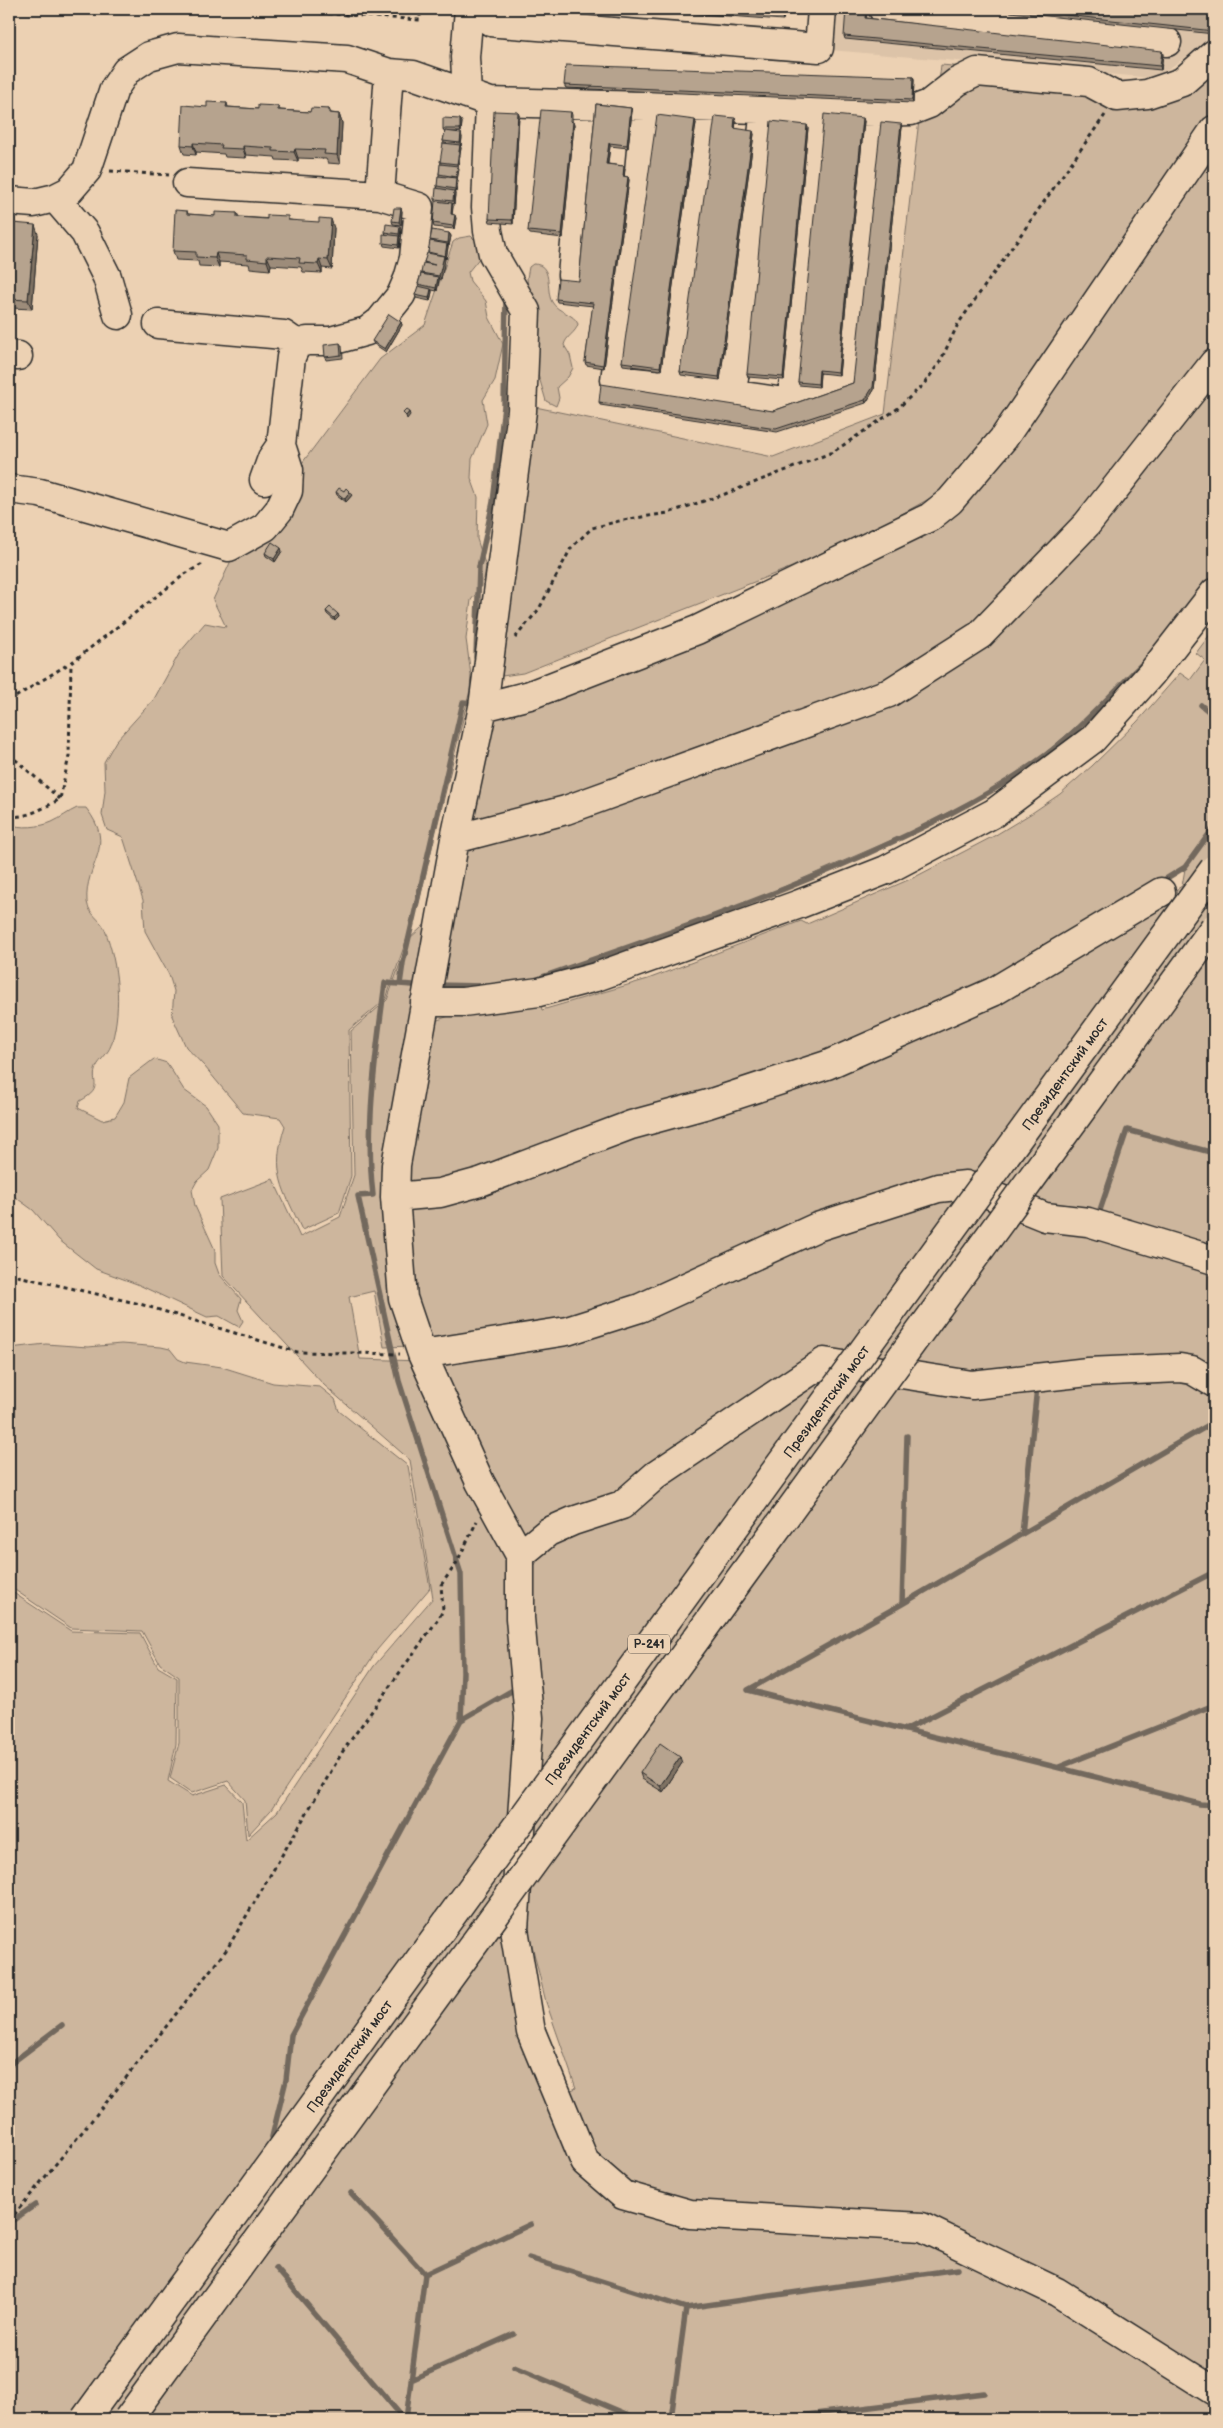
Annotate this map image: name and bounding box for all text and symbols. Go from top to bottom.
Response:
street label: Президентский мост [1018,1014,1112,1134]
street label: Президентский мост [780,1341,873,1461]
road number: Р-241 [628,1635,670,1654]
street label: Президентский мост [541,1669,635,1788]
street label: Президентский мост [303,1996,396,2116]

